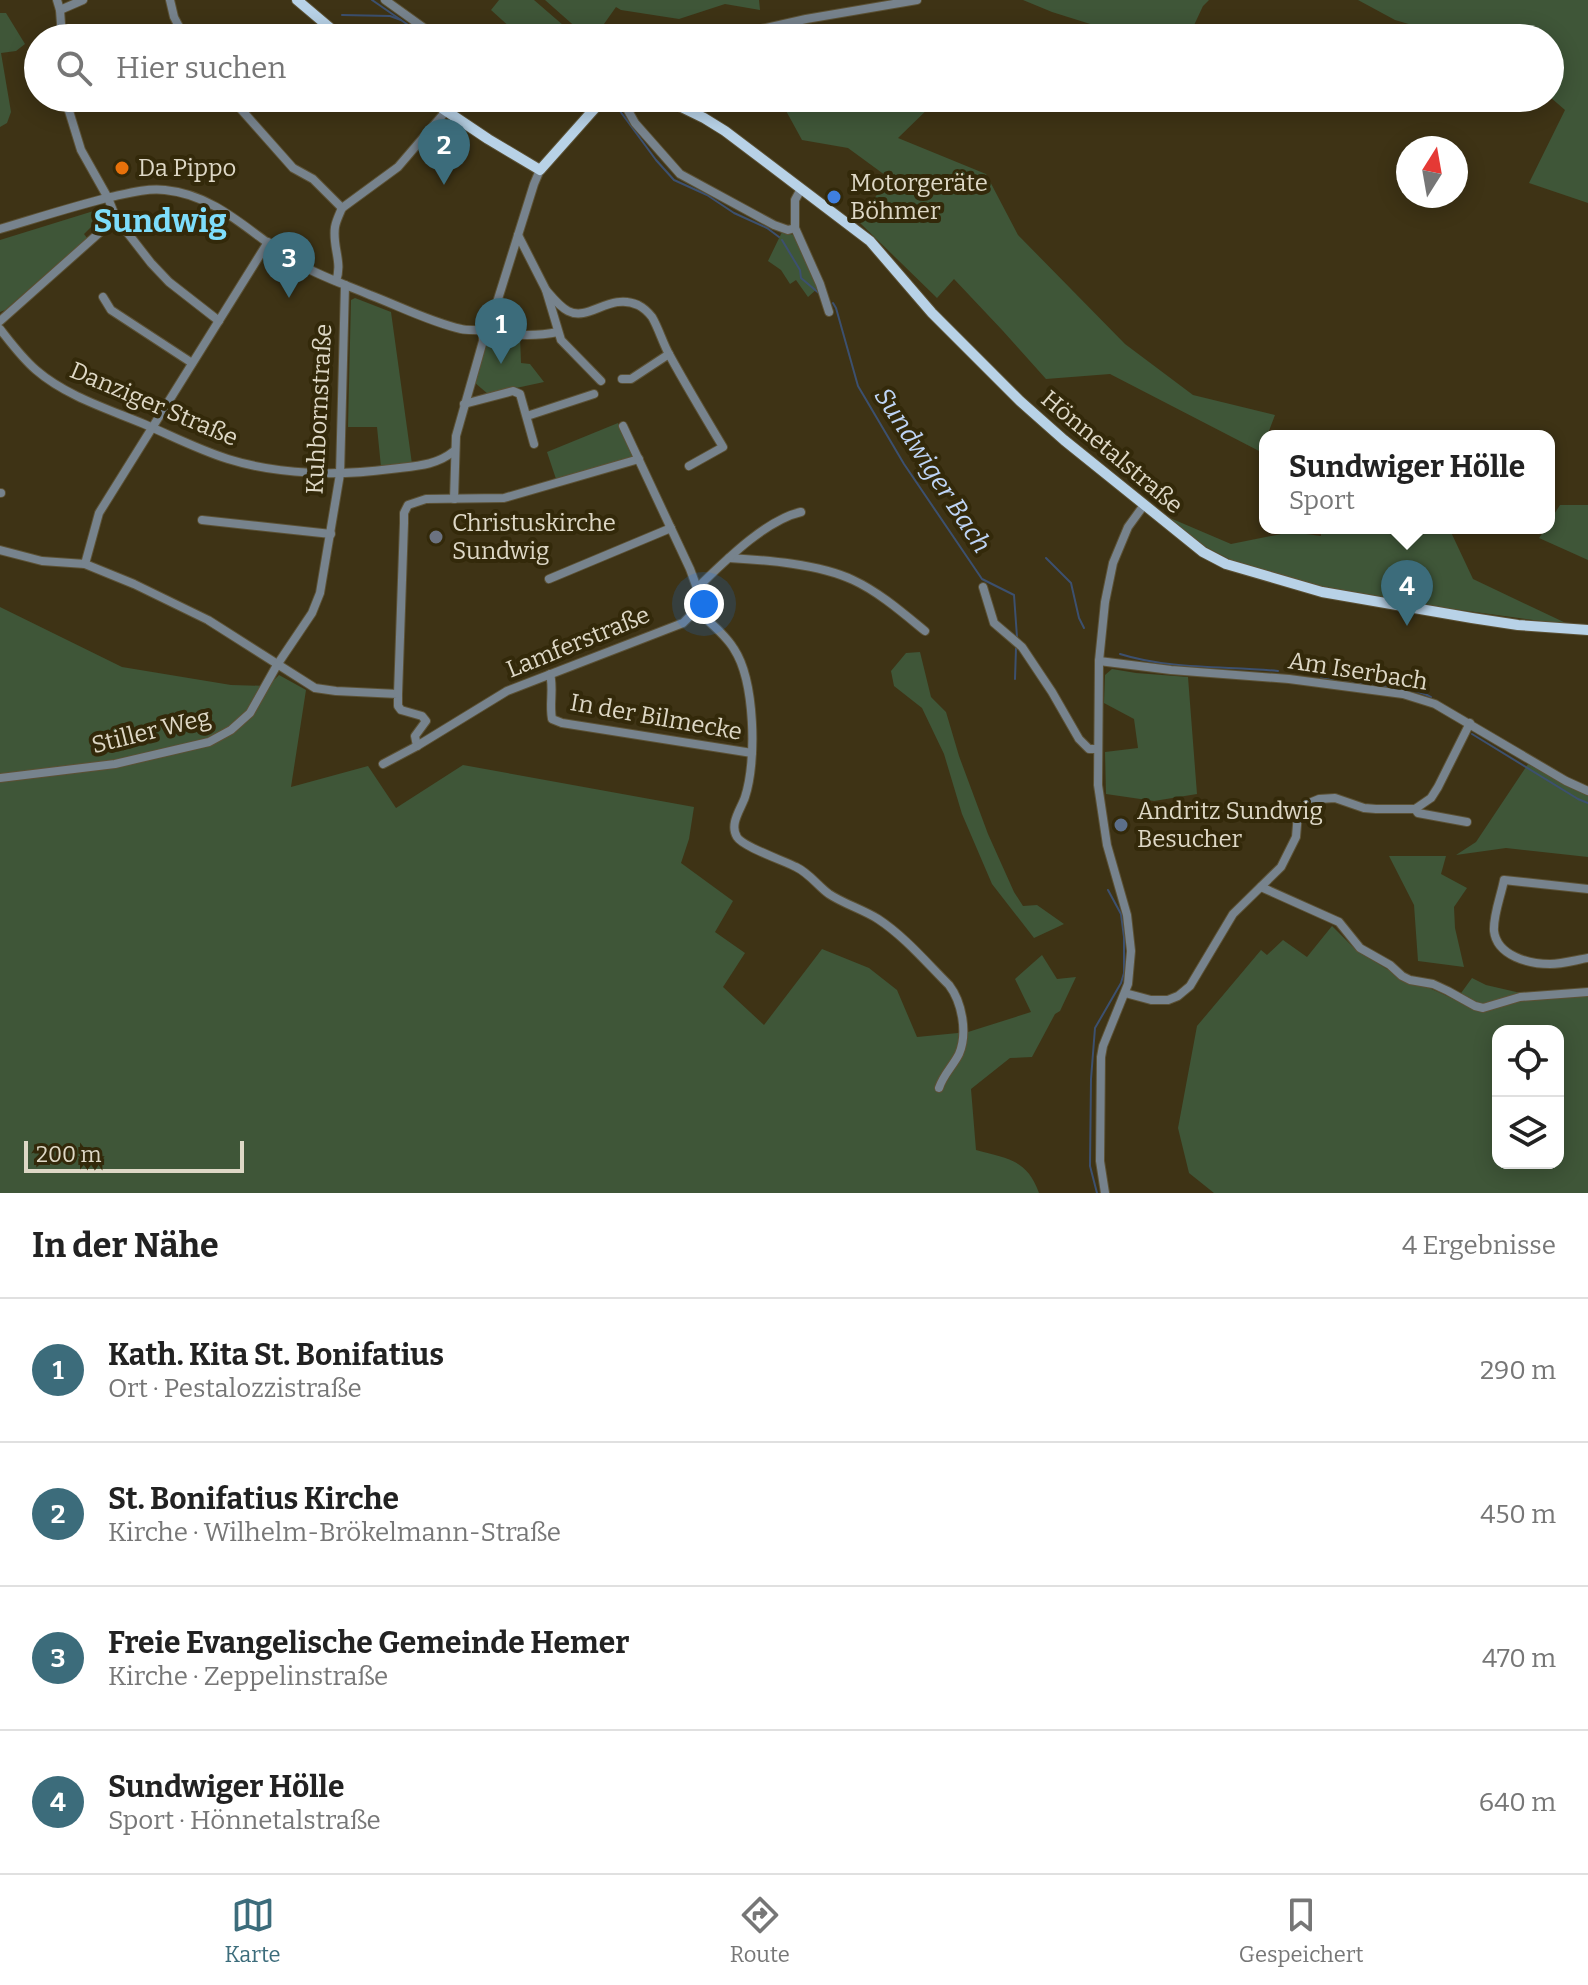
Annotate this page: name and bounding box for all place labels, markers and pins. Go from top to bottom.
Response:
pin: 2 [418,119,470,185]
place label: Da Pippo [138,154,236,182]
marker: Da Pippo [113,159,131,177]
place label: Motorgeräte Böhmer [850,169,988,225]
marker: Motorgeräte Böhmer [825,188,843,206]
pin: 3 [263,232,315,298]
pin: 1 [475,298,527,364]
place label: Christuskirche Sundwig [452,509,616,565]
marker: Christuskirche Sundwig [427,528,445,546]
pin: 4 [1381,560,1433,626]
place label: Andritz Sundwig Besucher [1137,797,1323,853]
marker: Andritz Sundwig Besucher [1112,816,1130,834]

